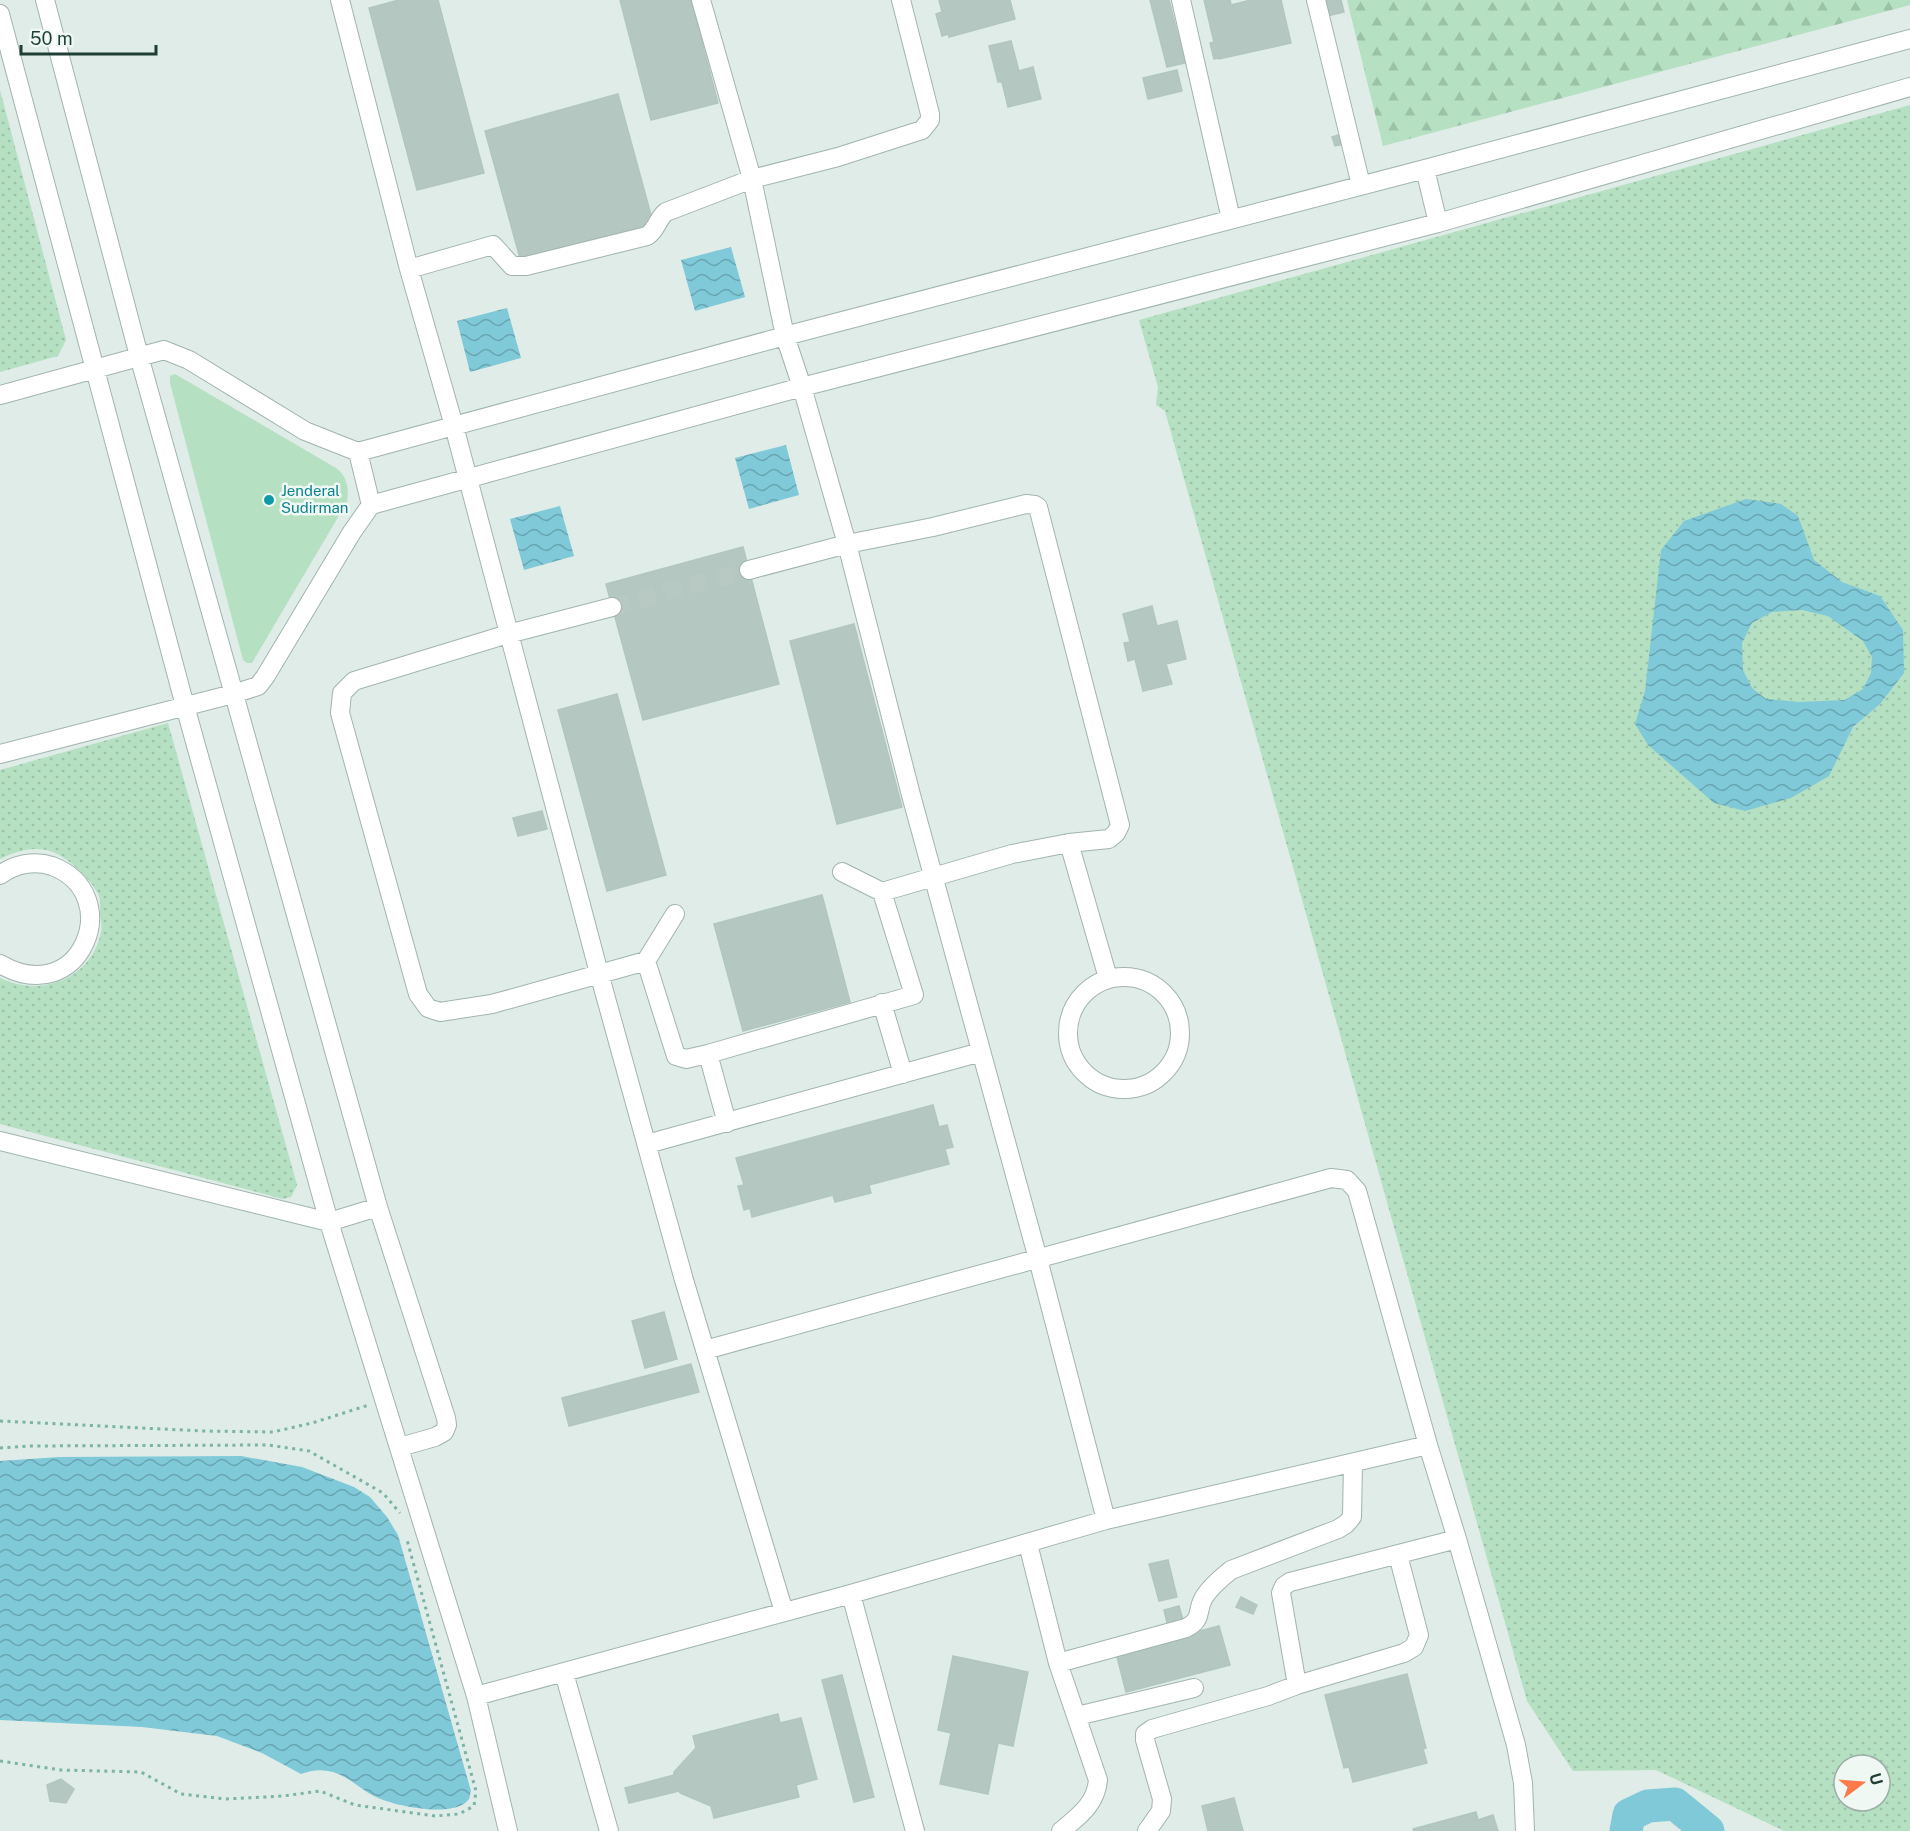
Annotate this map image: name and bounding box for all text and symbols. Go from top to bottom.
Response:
scale bar [21,18,156,56]
text: 50 m [30,28,73,49]
place label: Jenderal Sudirman [281,482,348,516]
marker: Jenderal Sudirman [262,493,276,507]
north arrow [1832,1753,1892,1813]
text: U [1865,1771,1887,1787]

